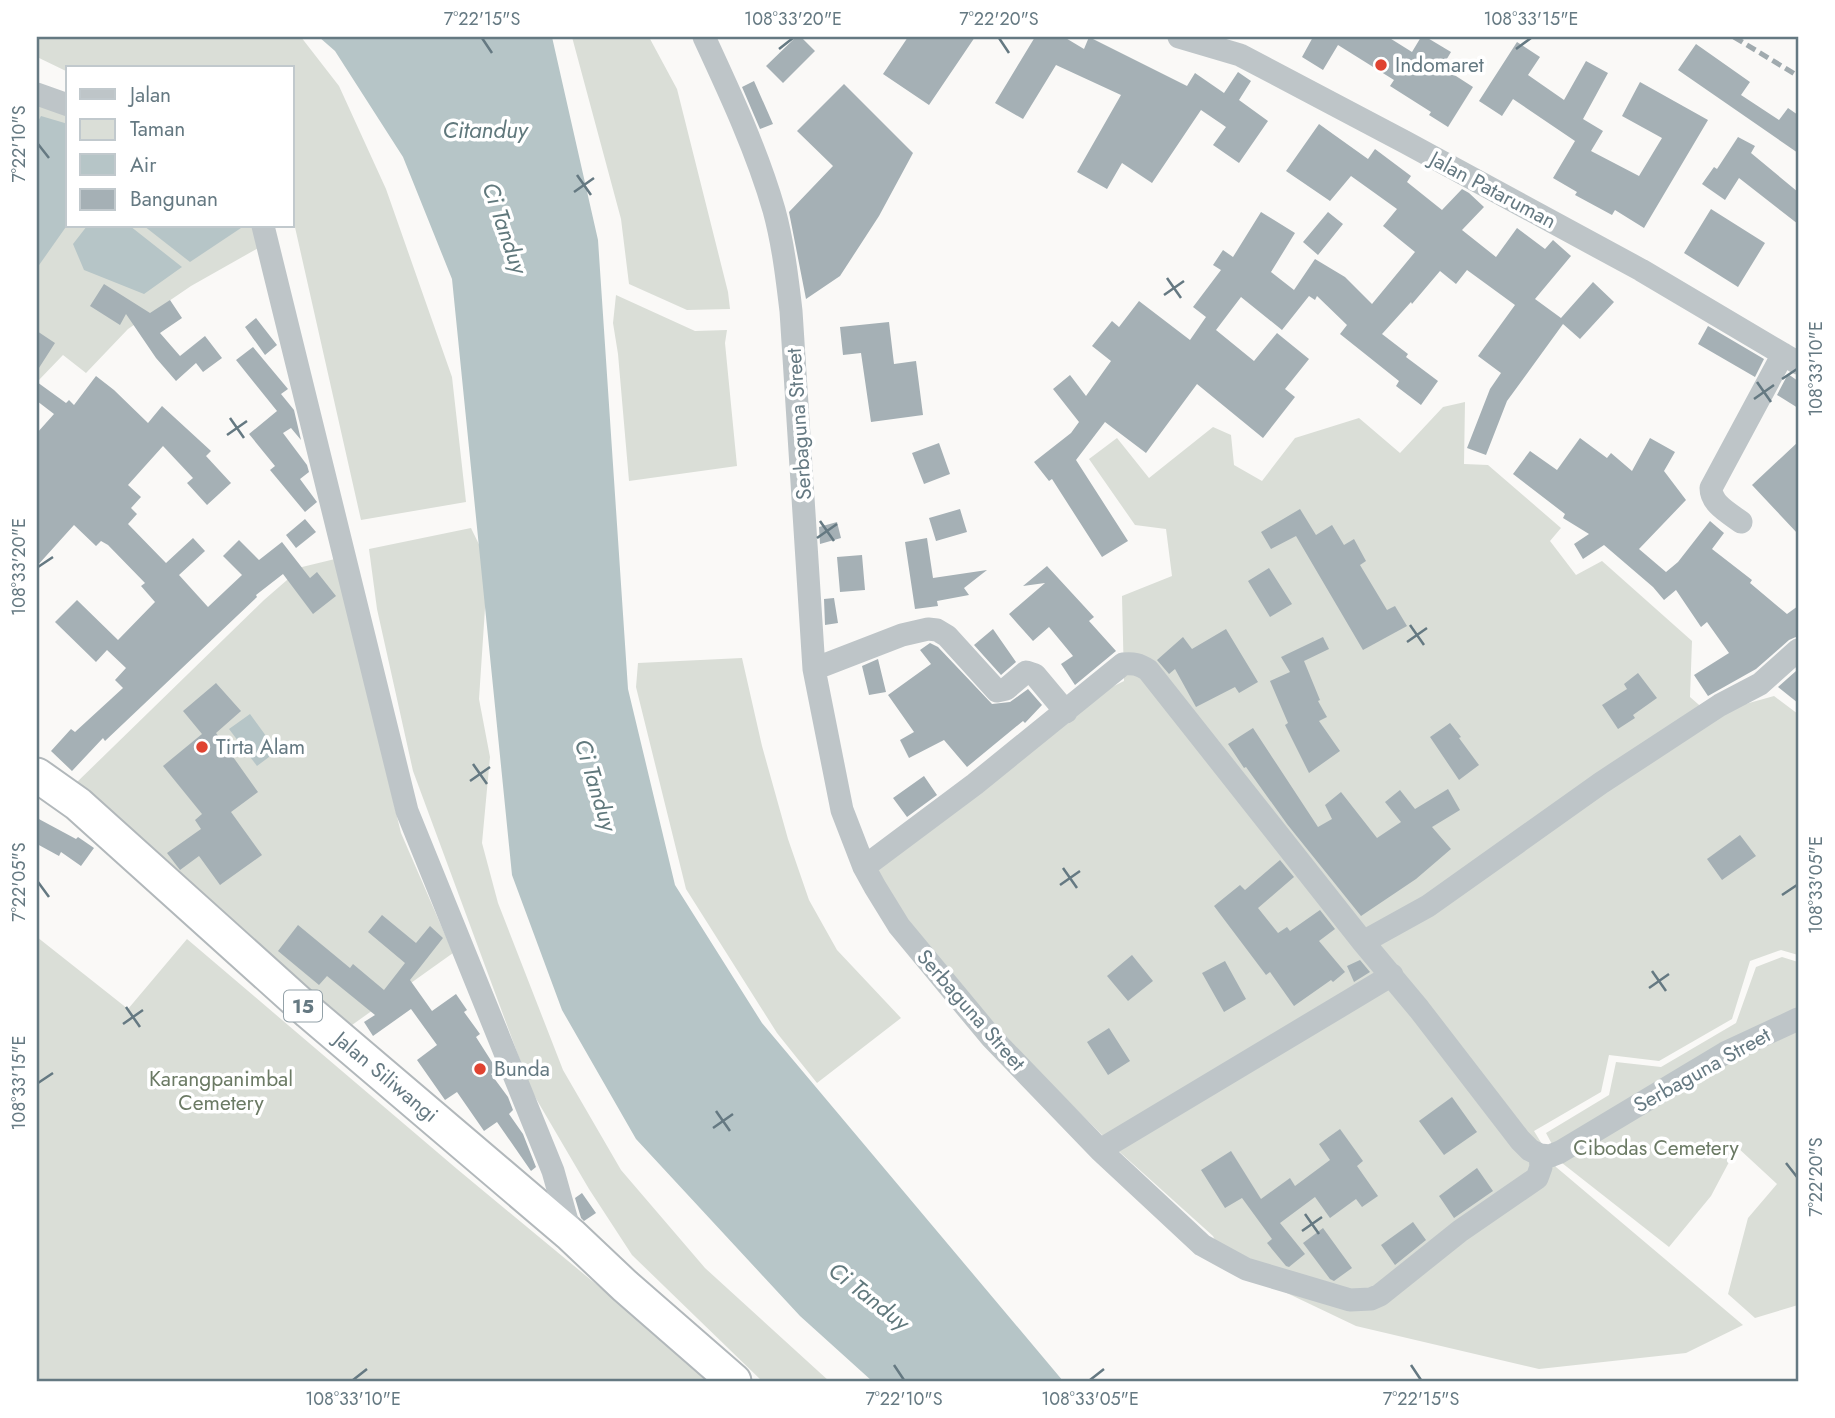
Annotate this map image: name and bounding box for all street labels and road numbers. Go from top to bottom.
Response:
street label: Jalan Pataruman [1422,143,1562,236]
street label: Serbaguna Street [779,347,819,501]
street label: Serbaguna Street [910,943,1032,1077]
road number: 15 [284,990,322,1022]
street label: Serbaguna Street [1628,1020,1776,1120]
street label: Jalan Siliwangi [325,1023,444,1129]

